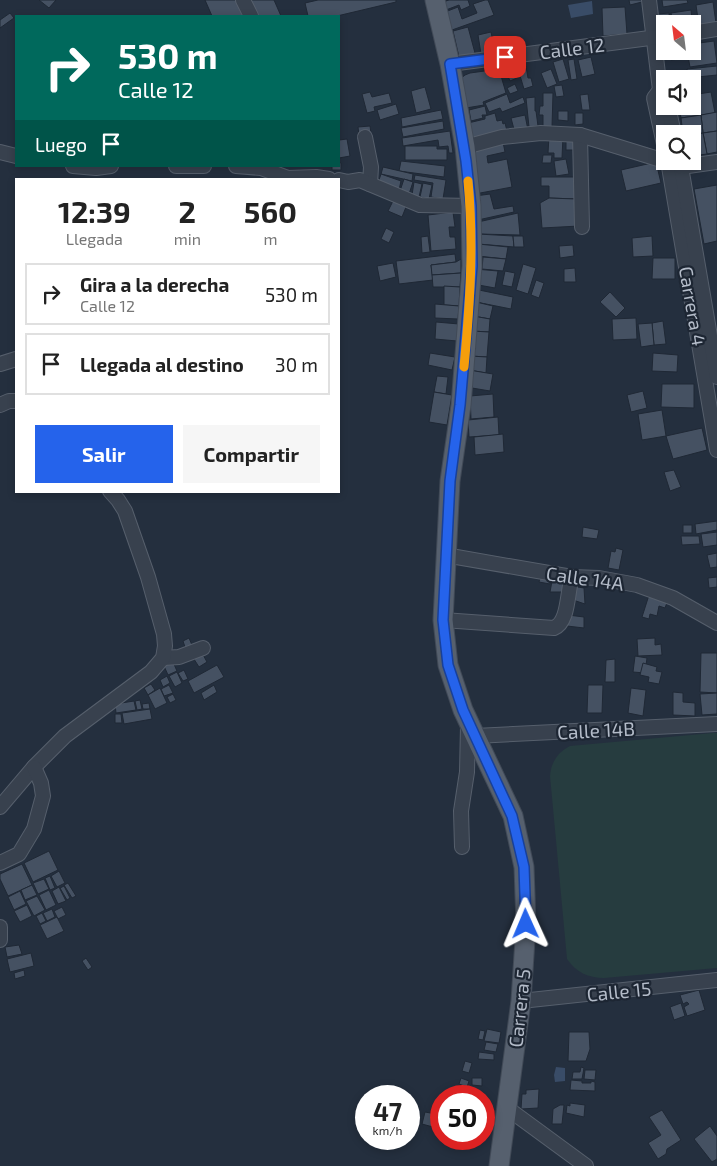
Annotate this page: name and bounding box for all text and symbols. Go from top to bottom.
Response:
north arrow [656,15,701,60]
map controls [656,15,701,170]
street label: Calle 12 [538,33,606,63]
text: 530 m [118,34,218,76]
icon: right [35,35,100,100]
pin [484,36,526,78]
icon: arrive [491,43,519,71]
button: sound [656,70,701,115]
text: Calle 12 [118,76,194,102]
button: search [656,125,701,170]
icon: arrive [97,130,125,158]
text: Luego [35,133,87,156]
text: 12:39 [58,193,131,229]
text: 2 [179,193,196,229]
text: 560 [244,193,297,229]
text: Llegada [66,229,123,248]
text: min [174,229,201,248]
text: m [263,229,277,248]
street label: Carrera 4 [675,264,711,348]
text: Gira a la derecha [80,273,229,296]
icon: right [37,280,65,308]
text: 530 m [265,283,318,306]
text: Calle 12 [80,296,135,315]
icon: arrive [37,350,65,378]
text: Llegada al destino [80,353,244,376]
text: 30 m [275,353,318,376]
button: Salir [35,425,173,483]
button: Compartir [183,425,320,483]
street label: Calle 14A [545,561,625,595]
street label: Calle 14B [556,716,636,744]
position arrow [499,897,551,949]
street label: Carrera 5 [503,968,535,1048]
street label: Calle 15 [586,976,652,1006]
speed limit sign: 50 [430,1085,495,1150]
text: 47 [373,1096,402,1126]
text: km/h [373,1123,402,1137]

